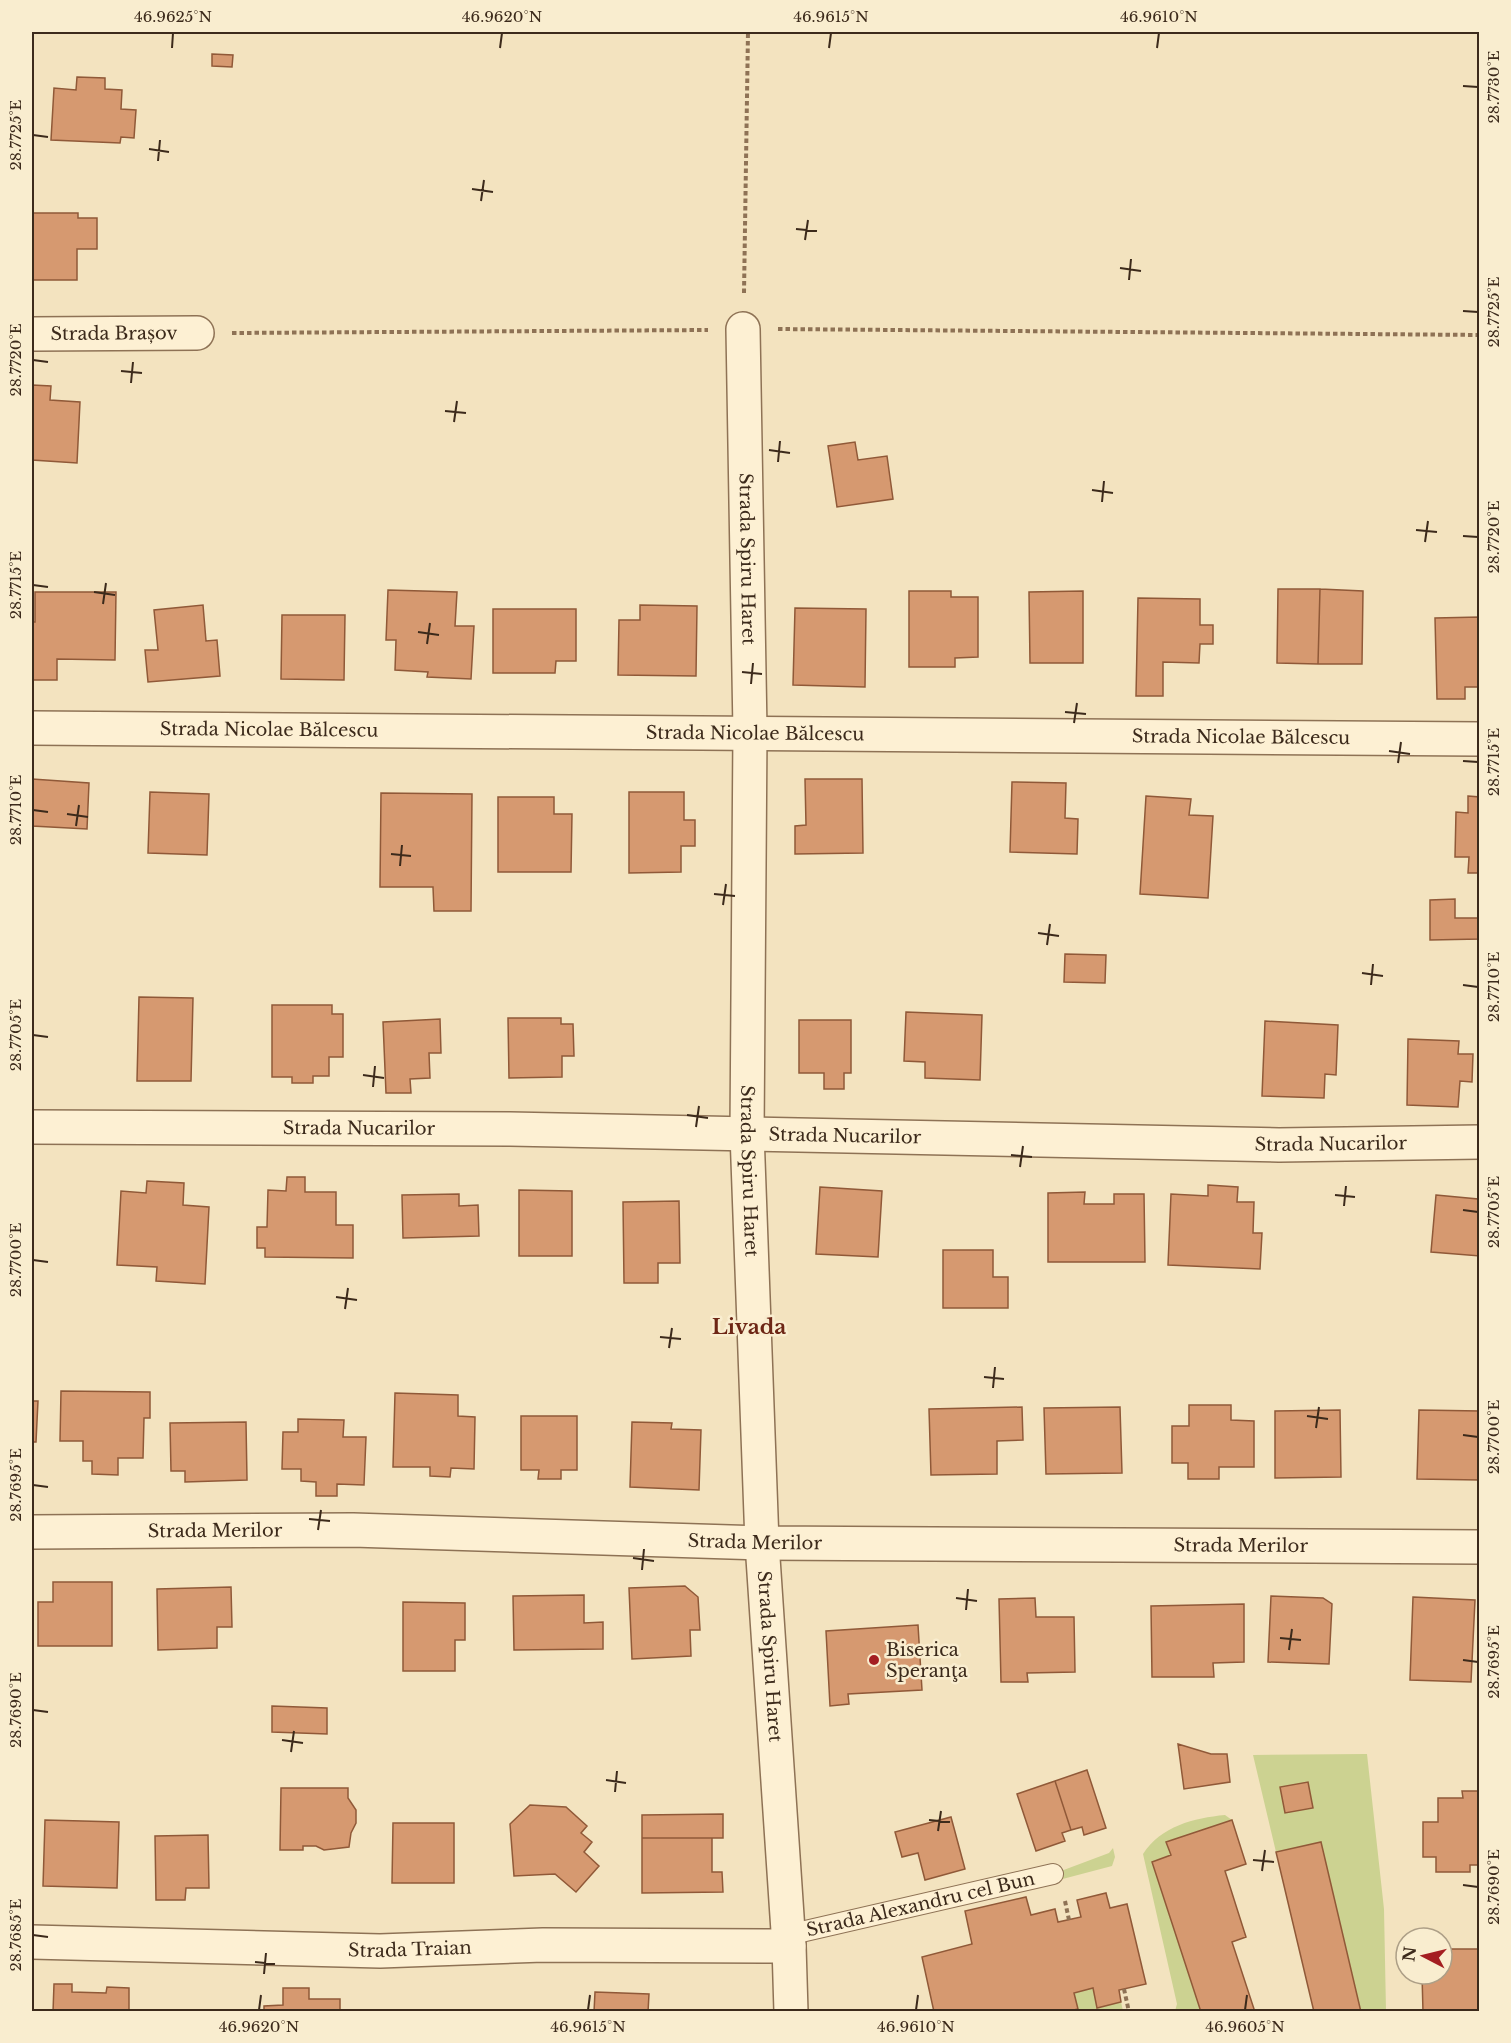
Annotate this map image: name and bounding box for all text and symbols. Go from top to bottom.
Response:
text: 46.9625°N [134,7,212,26]
text: 46.9620°N [462,7,542,26]
text: 46.9615°N [793,7,869,26]
text: 46.9610°N [1120,7,1198,26]
text: 28.7730°E [1484,50,1503,124]
text: 28.7725°E [6,99,25,171]
text: 28.7725°E [1484,276,1503,348]
street label: Strada Brașov [50,322,178,345]
text: 28.7720°E [6,323,25,397]
street label: Strada Spiru Haret [735,473,760,645]
text: 28.7720°E [1484,500,1503,574]
text: 28.7715°E [6,551,25,619]
street label: Strada Nicolae Bălcescu [160,718,378,742]
street label: Strada Nicolae Bălcescu [646,722,864,745]
street label: Strada Nicolae Bălcescu [1132,725,1350,749]
text: 28.7715°E [1484,728,1503,796]
text: 28.7710°E [6,775,25,845]
text: 28.7710°E [1484,952,1503,1022]
text: 28.7705°E [6,999,25,1071]
street label: Strada Spiru Haret [736,1085,763,1257]
street label: Strada Nucarilor [283,1117,436,1140]
street label: Strada Nucarilor [768,1123,922,1149]
street label: Strada Nucarilor [1254,1132,1408,1156]
text: 28.7705°E [1484,1176,1503,1248]
text: 28.7700°E [6,1223,25,1297]
district label: Livada [712,1314,786,1340]
text: 28.7700°E [1484,1400,1503,1474]
text: 28.7695°E [6,1448,25,1522]
street label: Strada Merilor [148,1519,283,1542]
street label: Strada Merilor [687,1530,823,1554]
street label: Strada Merilor [1173,1534,1308,1557]
street label: Strada Spiru Haret [753,1570,786,1743]
text: 28.7695°E [1484,1625,1503,1699]
place label: Biserica Speranţa [886,1639,968,1682]
marker: Biserica Speranţa [867,1653,881,1667]
text: 28.7690°E [6,1672,25,1748]
text: 28.7690°E [1484,1849,1503,1925]
street label: Strada Alexandru cel Bun [804,1868,1037,1941]
text: 28.7685°E [6,1898,25,1972]
north arrow [1394,1926,1454,1986]
street label: Strada Traian [348,1937,472,1962]
text: N [1398,1945,1420,1963]
text: 46.9620°N [219,2017,299,2036]
text: 46.9615°N [550,2017,626,2036]
text: 46.9610°N [877,2017,955,2036]
text: 46.9605°N [1205,2017,1285,2036]

